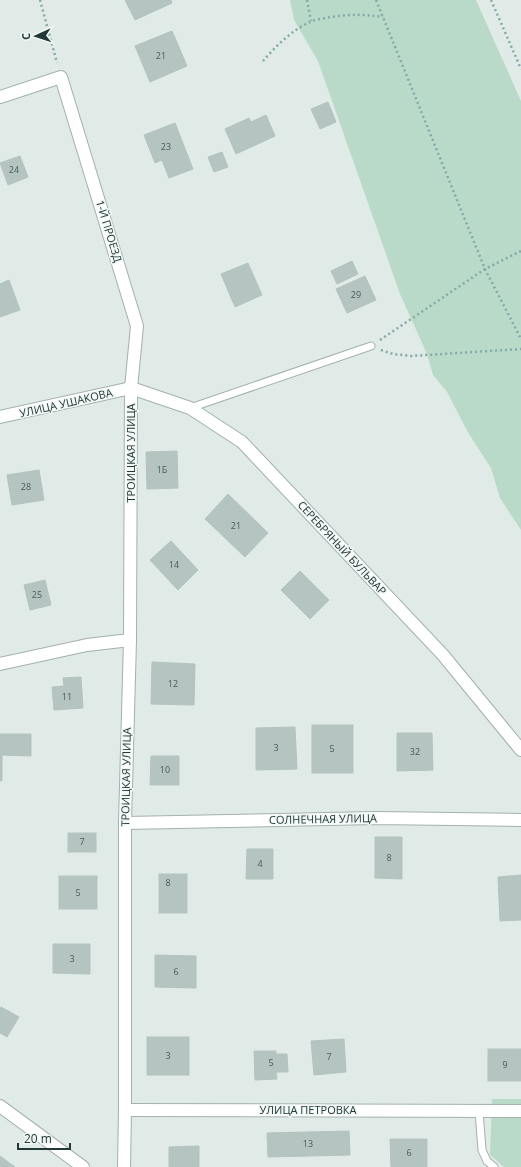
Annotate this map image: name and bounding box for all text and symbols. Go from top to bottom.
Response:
north arrow [16,16,56,56]
text: С [18,33,33,40]
house number: 21 [156,49,166,62]
house number: 23 [161,140,171,153]
house number: 24 [9,163,19,176]
street label: 1-Й ПРОЕЗД [93,198,126,264]
house number: 29 [351,288,361,301]
street label: УЛИЦА УШАКОВА [18,384,114,421]
street label: ТРОИЦКАЯ УЛИЦА [123,403,138,503]
house number: 1Б [157,463,168,476]
house number: 28 [21,480,31,493]
street label: СЕРЕБРЯНЫЙ БУЛЬВАР [295,497,390,598]
house number: 21 [231,519,241,532]
house number: 14 [169,558,179,571]
house number: 25 [32,588,42,601]
house number: 12 [168,677,178,690]
house number: 11 [62,690,72,703]
street label: ТРОИЦКАЯ УЛИЦА [117,727,134,827]
house number: 3 [273,741,279,754]
house number: 5 [329,742,335,755]
house number: 32 [410,745,420,758]
house number: 10 [160,763,170,776]
street label: СОЛНЕЧНАЯ УЛИЦА [269,810,377,827]
house number: 7 [79,835,85,848]
house number: 8 [386,851,392,864]
house number: 4 [257,857,263,870]
house number: 8 [165,876,171,889]
house number: 5 [75,886,81,899]
house number: 3 [69,952,75,965]
house number: 6 [173,965,179,978]
house number: 3 [165,1049,171,1062]
house number: 7 [326,1050,332,1063]
house number: 5 [268,1056,274,1069]
house number: 9 [502,1058,508,1071]
street label: УЛИЦА ПЕТРОВКА [260,1102,357,1117]
scale bar [18,1125,70,1151]
text: 20 m [24,1130,52,1147]
house number: 13 [303,1137,313,1150]
house number: 6 [406,1146,412,1159]

